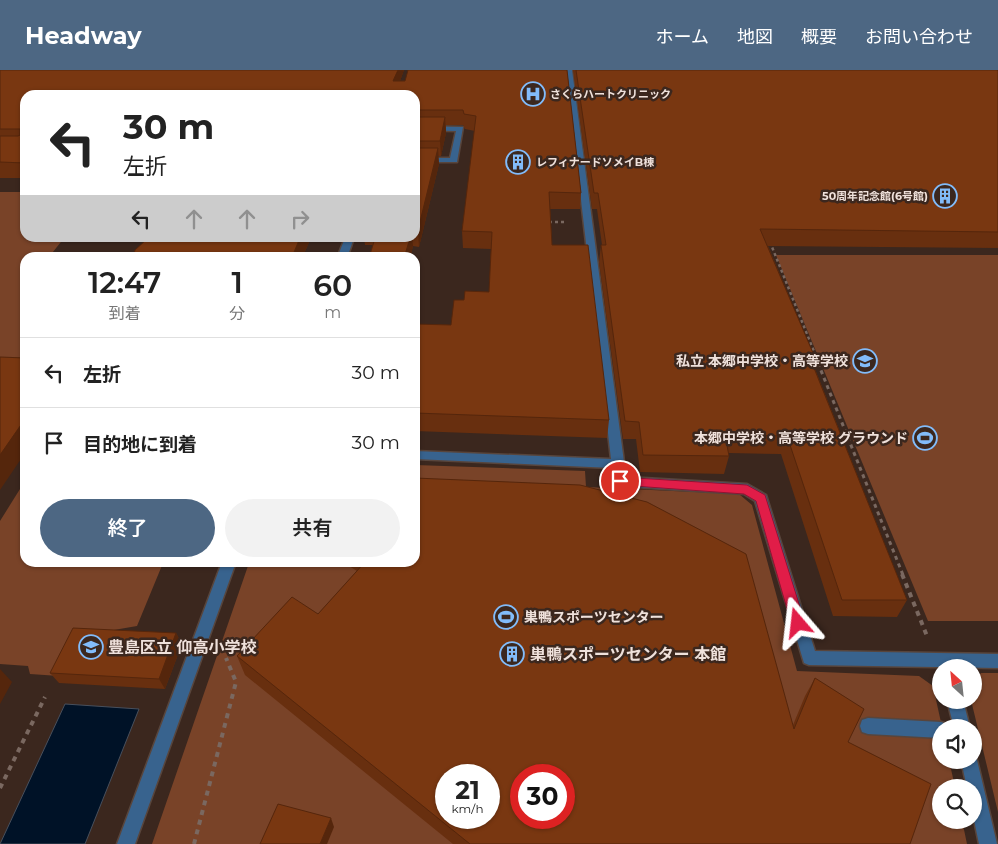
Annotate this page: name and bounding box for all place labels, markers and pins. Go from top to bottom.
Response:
hospital icon: さくらハートクリニック [520,81,546,107]
place label: さくらハートクリニック [550,87,671,101]
building icon: レフィナードソメイB棟 [505,149,531,175]
place label: レフィナードソメイB棟 [536,155,654,169]
building icon: 50周年記念館(6号館) [932,183,958,209]
place label: 50周年記念館(6号館) [822,189,928,203]
school or university icon: 私立 本郷中学校・高等学校 [852,348,878,374]
place label: 私立 本郷中学校・高等学校 [676,352,848,370]
sports icon: 本郷中学校・高等学校 グラウンド [912,425,938,451]
place label: 本郷中学校・高等学校 グラウンド [694,429,908,447]
pin [599,460,641,502]
sports icon: 巣鴨スポーツセンター [493,604,519,630]
place label: 巣鴨スポーツセンター [524,608,664,626]
school or university icon: 豊島区立 仰高小学校 [78,634,104,660]
place label: 豊島区立 仰高小学校 [108,638,257,657]
building icon: 巣鴨スポーツセンター 本館 [499,641,525,667]
place label: 巣鴨スポーツセンター 本館 [530,645,726,664]

